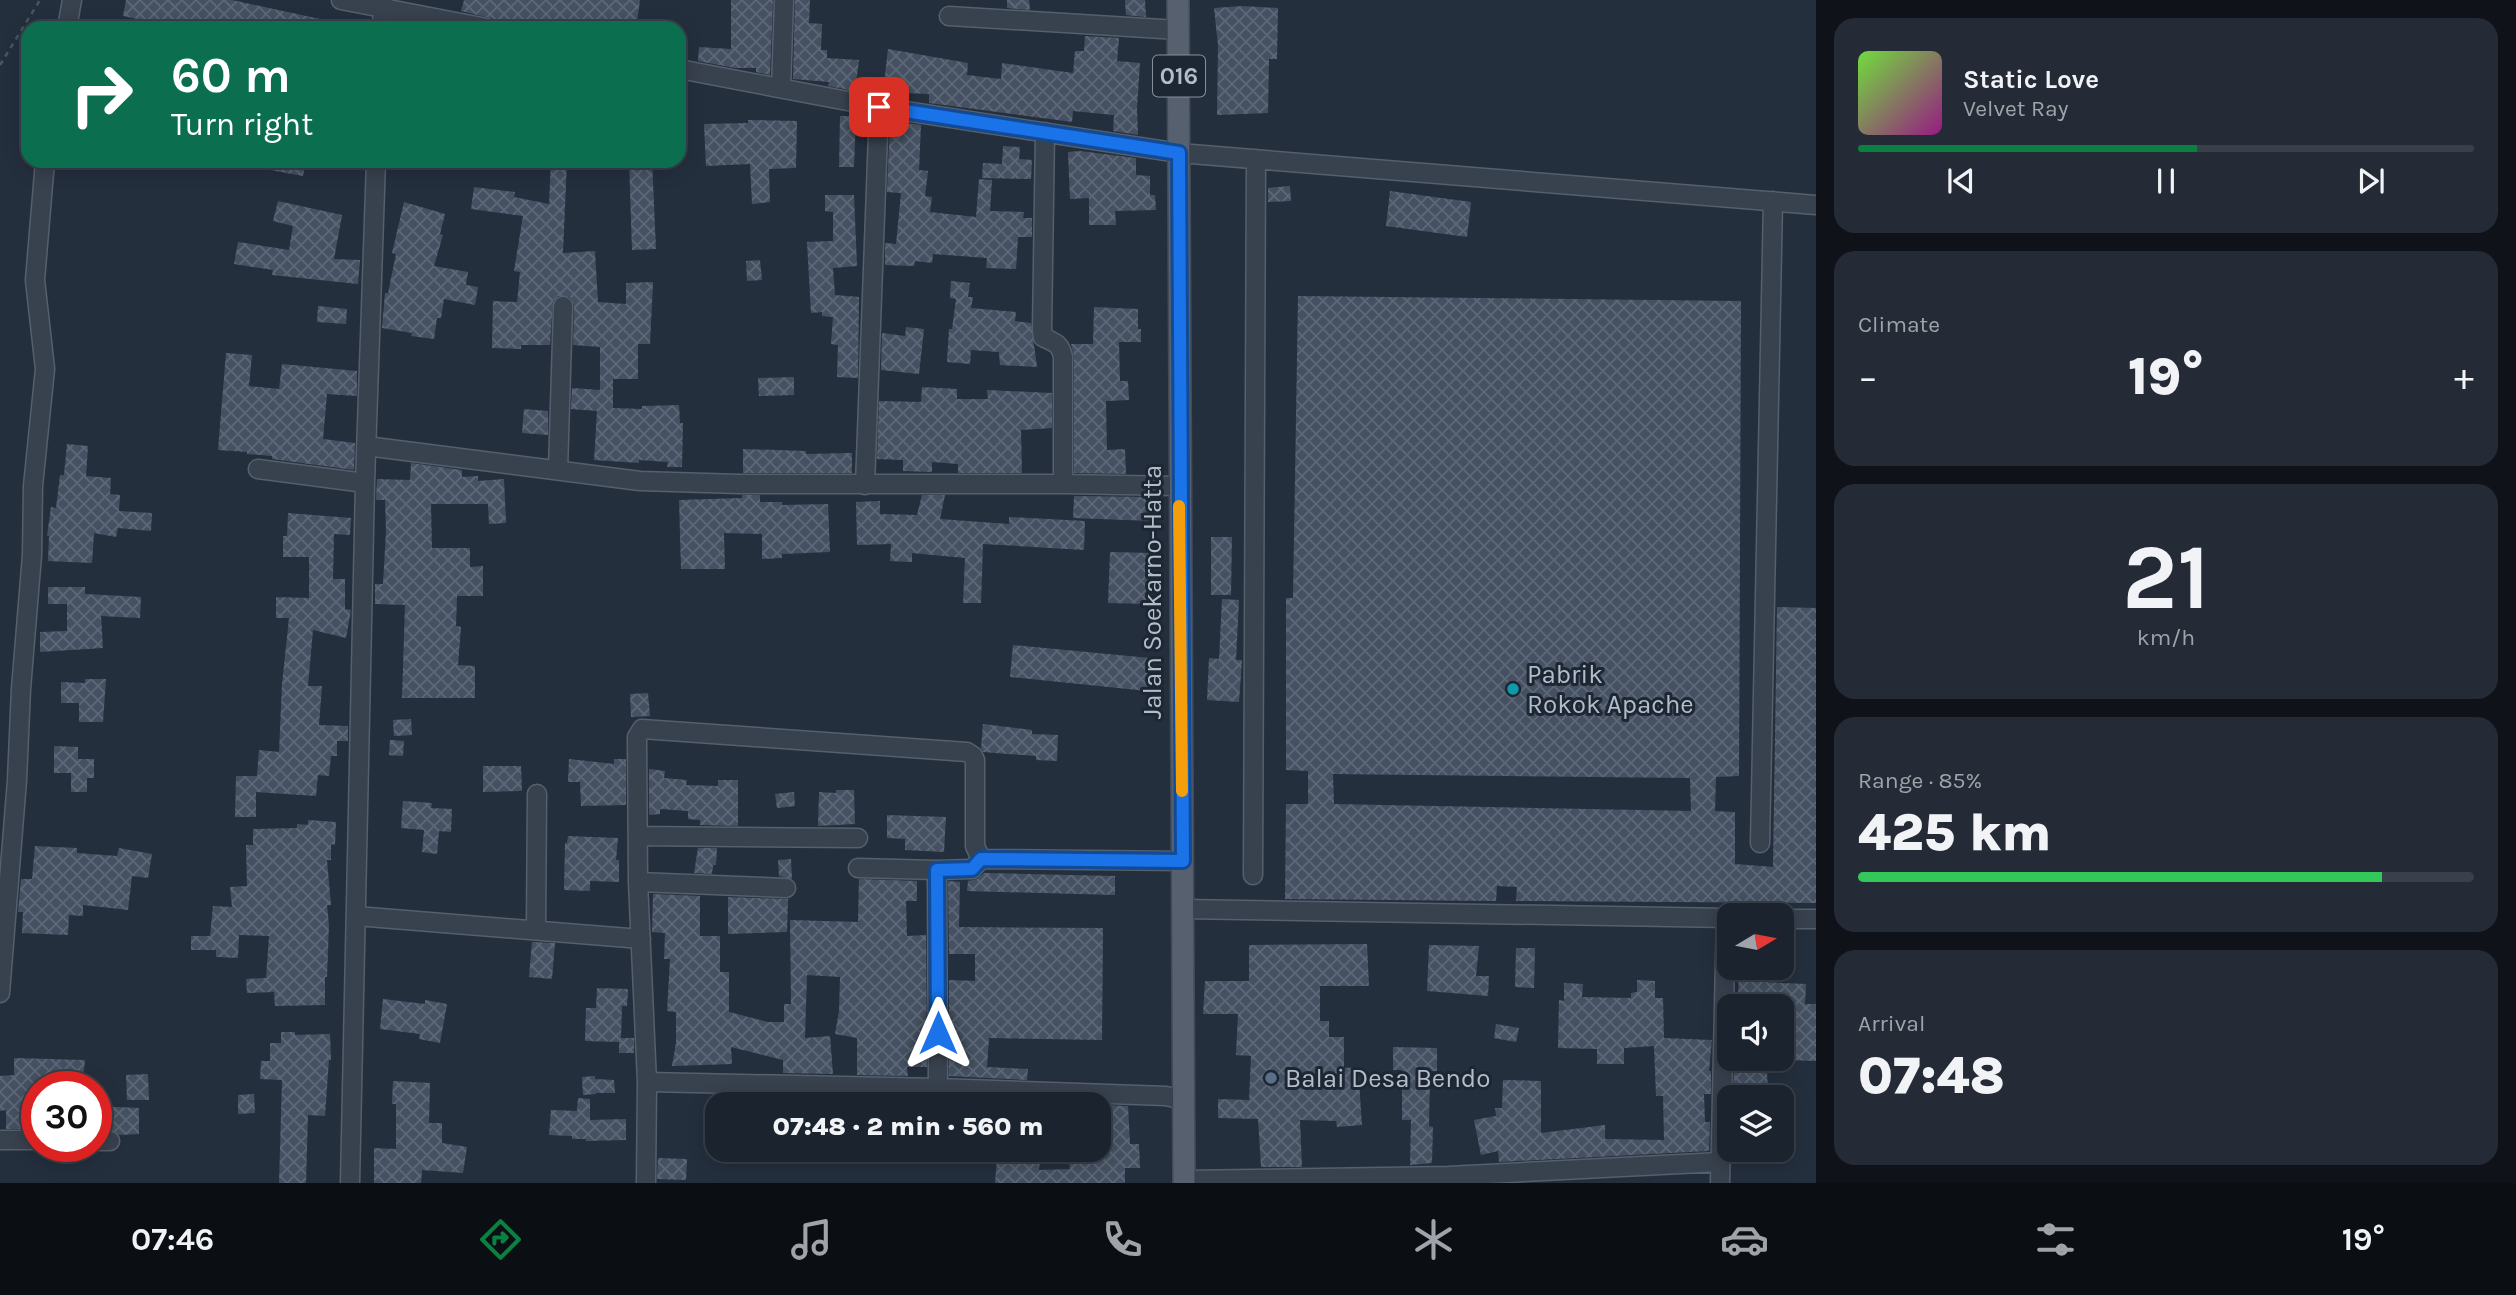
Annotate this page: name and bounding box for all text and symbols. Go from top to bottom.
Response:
text: 60 m [171,47,291,104]
icon: right [56,49,147,140]
road number: 016 [1153,56,1205,96]
text: Static Love [1963,64,2099,95]
pin [849,77,909,137]
icon: arrive [860,88,898,126]
text: Velvet Ray [1963,95,2068,122]
text: Turn right [171,106,313,143]
icon: previous [1942,162,1980,200]
icon: pause [2147,162,2185,200]
icon: next [2352,162,2390,200]
text: Climate [1858,311,1940,338]
text: 19° [2128,346,2204,407]
text: − [1858,355,1878,400]
text: + [2454,355,2474,400]
street label: Jalan Soekarno-Hatta [1137,465,1168,719]
text: 21 [2122,525,2210,631]
text: km/h [2137,624,2195,651]
place label: Pabrik Rokok Apache [1527,659,1694,720]
marker: Pabrik Rokok Apache [1505,681,1521,697]
text: Range · 85% [1858,767,1982,794]
text: 425 km [1858,802,2051,863]
north arrow [1717,903,1794,980]
map controls [1717,903,1794,1162]
button: sound [1717,994,1794,1071]
position arrow [901,996,975,1070]
text: Arrival [1858,1010,1925,1037]
text: 07:48 [1858,1045,2005,1106]
place label: Balai Desa Bendo [1285,1063,1490,1094]
marker: Balai Desa Bendo [1263,1070,1279,1086]
speed limit sign: 30 [21,1071,112,1162]
button: layers [1717,1085,1794,1162]
text: 07:48 · 2 min · 560 m [772,1111,1044,1142]
icon: directions [476,1215,525,1264]
icon: music [787,1215,836,1264]
icon: phone [1098,1215,1147,1264]
icon: climate [1409,1215,1458,1264]
icon: car [1720,1215,1769,1264]
icon: filters [2031,1215,2080,1264]
text: 07:46 [131,1221,214,1258]
text: 19° [2342,1221,2385,1258]

